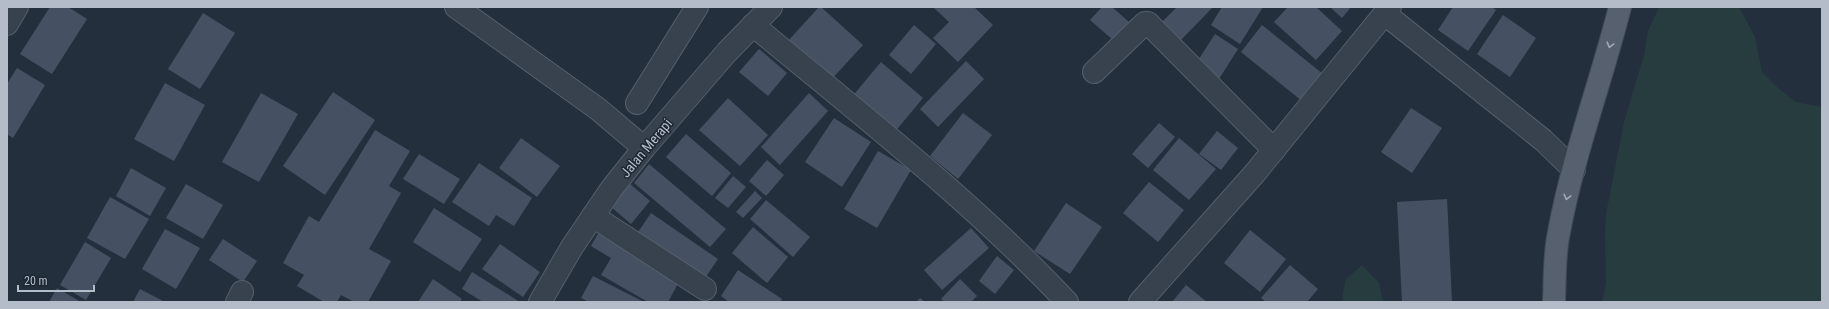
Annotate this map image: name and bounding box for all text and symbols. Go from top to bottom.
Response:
one-way arrow [1607,42,1615,48]
street label: Jalan Merapi [617,116,675,180]
one-way arrow [1564,194,1572,200]
scale bar [18,267,94,293]
text: 20 m [24,274,48,288]

